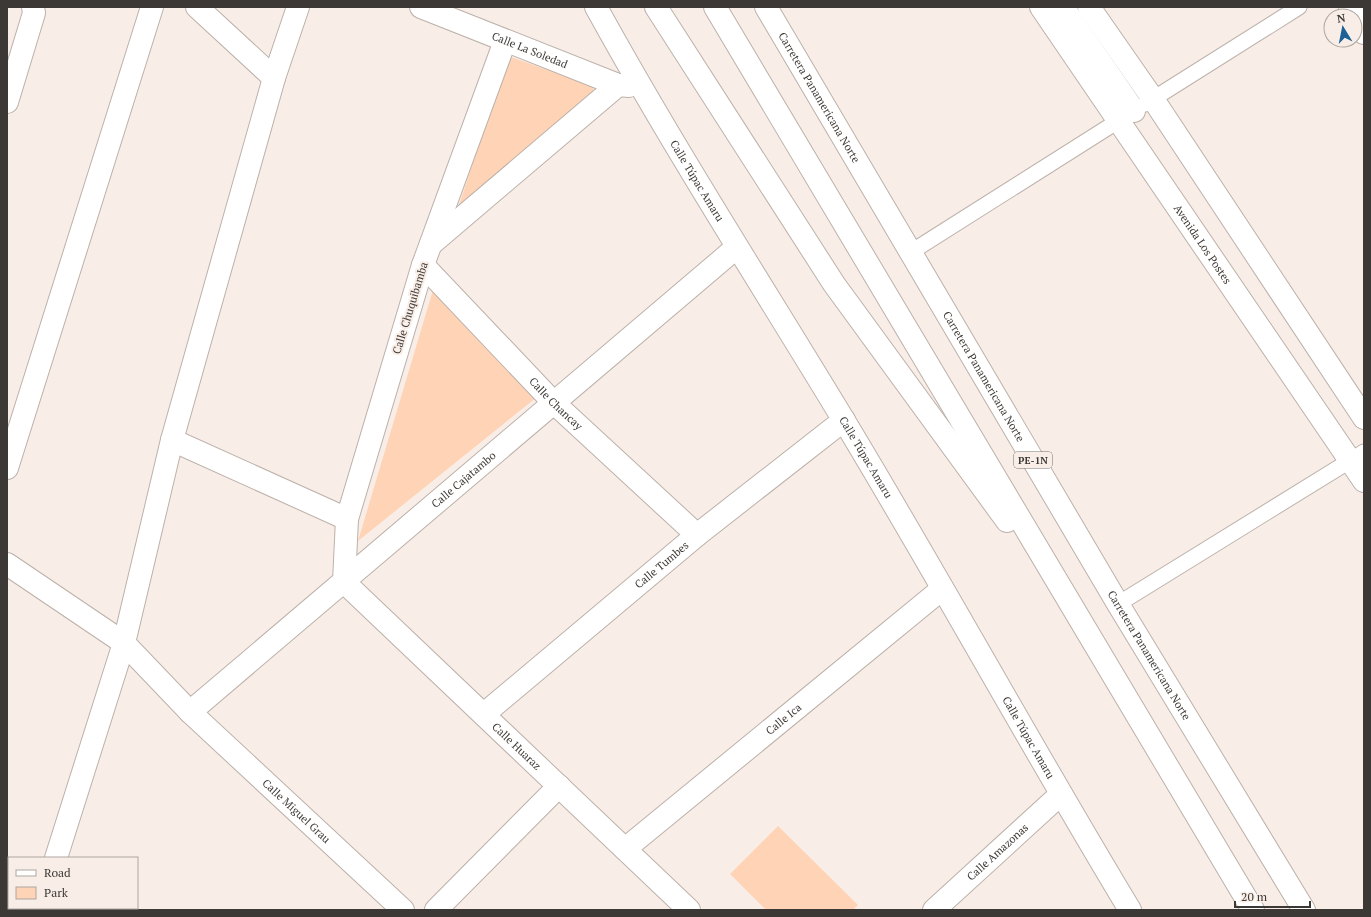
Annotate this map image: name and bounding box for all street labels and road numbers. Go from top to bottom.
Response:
street label: Calle La Soledad [490,29,570,71]
street label: Carretera Panamericana Norte [775,30,863,166]
street label: Calle Túpac Amaru [667,137,727,225]
street label: Avenida Los Postes [1171,202,1235,287]
street label: Calle Chuquibamba [389,260,431,356]
street label: Carretera Panamericana Norte [940,309,1028,445]
street label: Calle Chancay [526,374,586,433]
street label: Calle Túpac Amaru [836,414,896,501]
street label: Calle Cajatambo [428,448,499,511]
road number: PE-1N [1014,452,1052,468]
street label: Calle Tumbes [632,538,692,591]
street label: Carretera Panamericana Norte [1105,588,1194,723]
street label: Calle Túpac Amaru [999,694,1058,782]
street label: Calle Ica [763,700,805,738]
street label: Calle Huaraz [489,720,544,773]
street label: Calle Miguel Grau [260,776,334,846]
street label: Calle Amazonas [964,820,1031,884]

